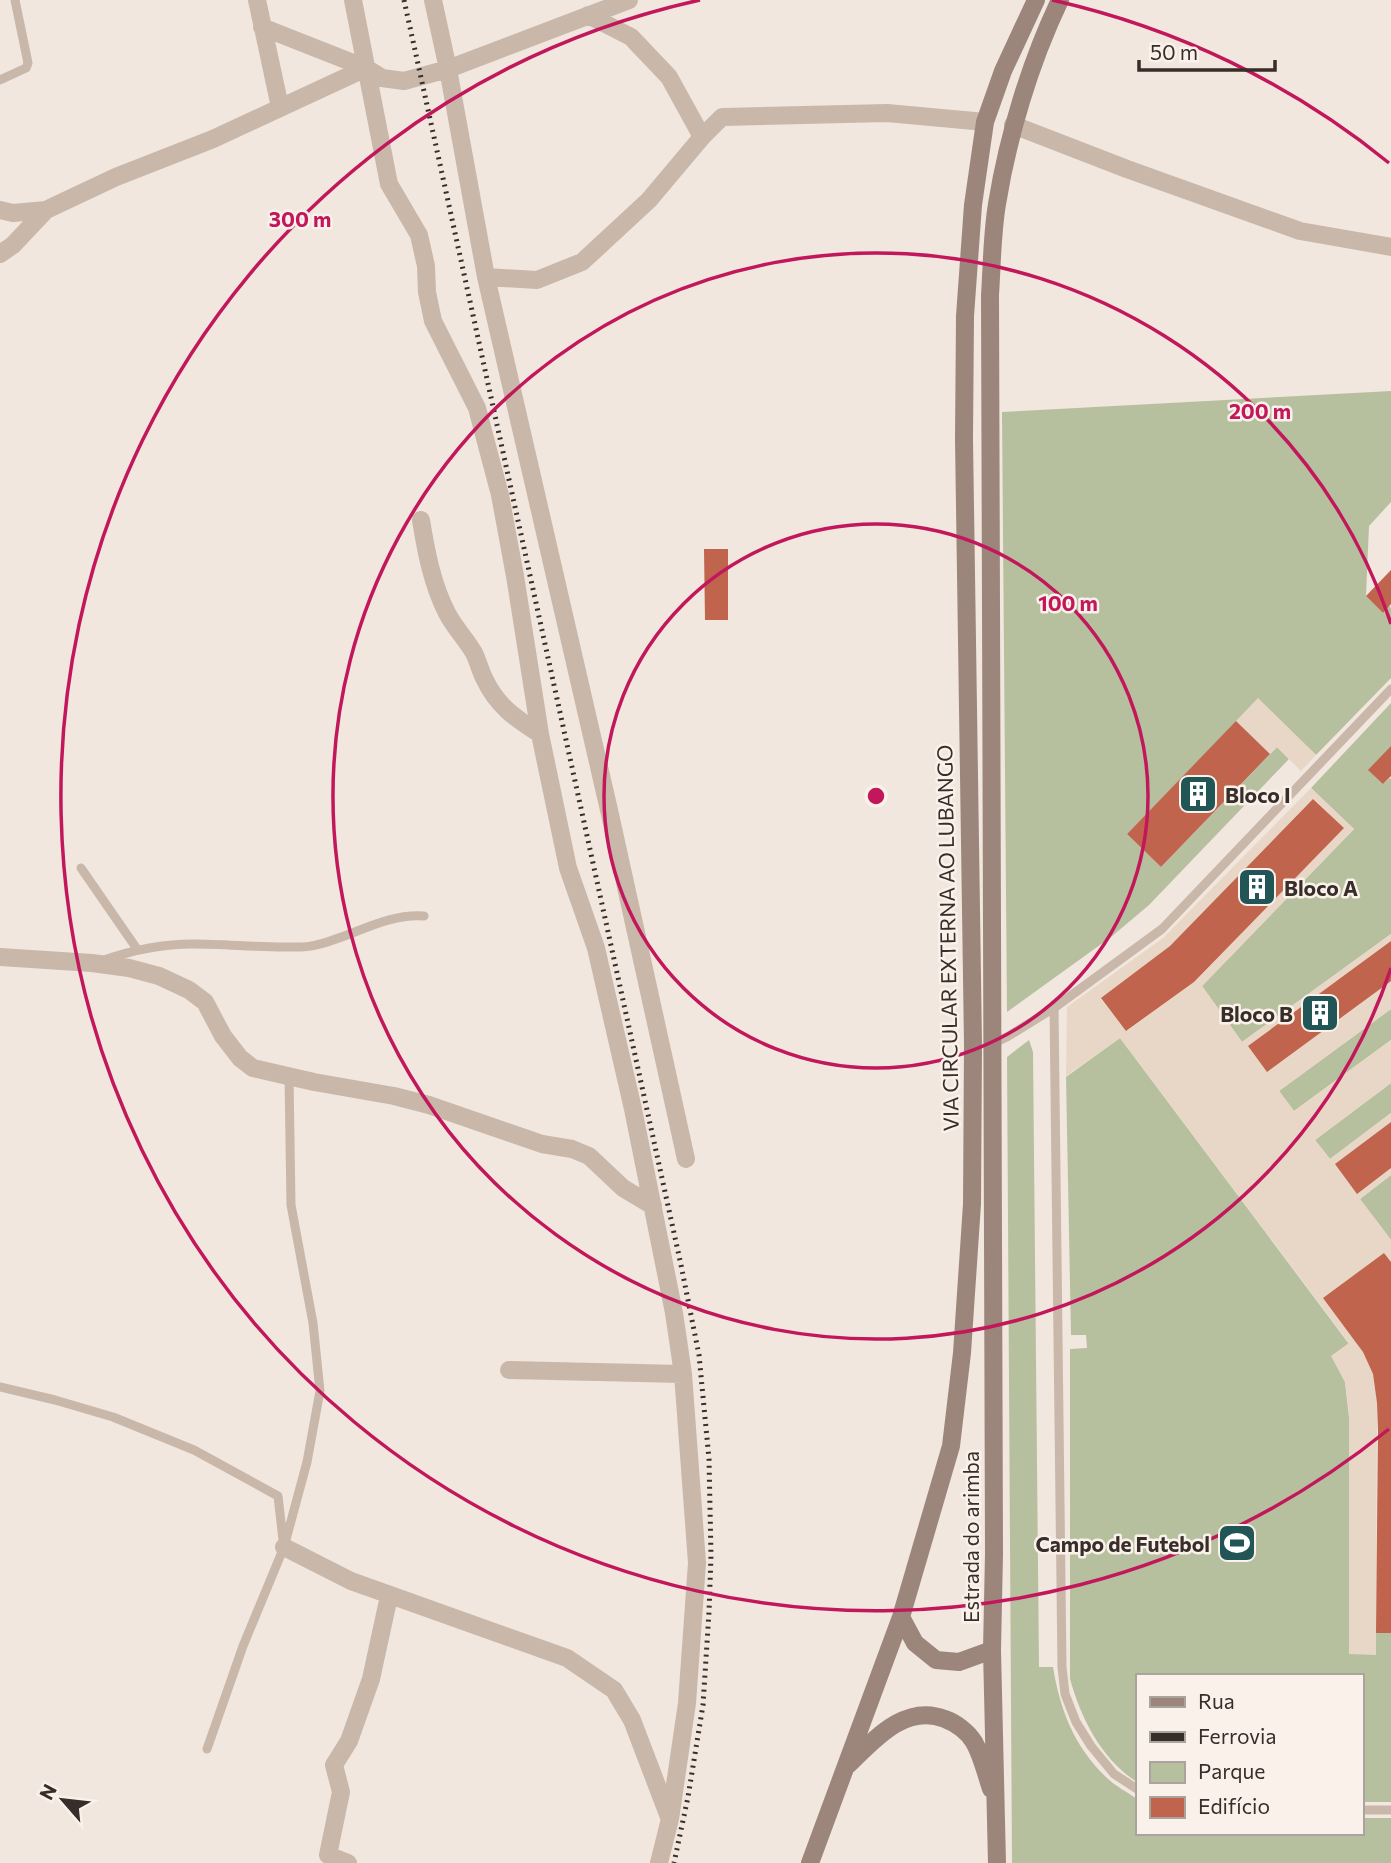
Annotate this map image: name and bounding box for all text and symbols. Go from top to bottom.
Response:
scale bar [1139,28,1276,72]
text: 50 m [1150,39,1198,64]
text: 300 m [269,206,331,231]
text: 200 m [1229,398,1291,423]
text: 100 m [1038,590,1098,615]
street label: VIA CIRCULAR EXTERNA AO LUBANGO [931,744,963,1132]
building icon: Bloco I [1177,773,1219,815]
place label: Bloco I [1225,782,1291,807]
centre of rings [864,784,888,808]
building icon: Bloco A [1236,866,1278,908]
place label: Bloco A [1284,875,1358,900]
building icon: Bloco B [1299,992,1341,1034]
place label: Bloco B [1220,1001,1293,1026]
street label: Estrada do arimba [958,1451,983,1623]
sports icon: Campo de Futebol [1216,1522,1258,1564]
place label: Campo de Futebol [1035,1531,1210,1556]
legend [1136,1674,1363,1835]
text: Rua [1198,1688,1235,1713]
text: Ferrovia [1198,1723,1276,1748]
text: Parque [1198,1758,1265,1783]
north arrow [28,1765,98,1835]
text: N [34,1780,61,1803]
text: Edifício [1198,1793,1270,1818]

